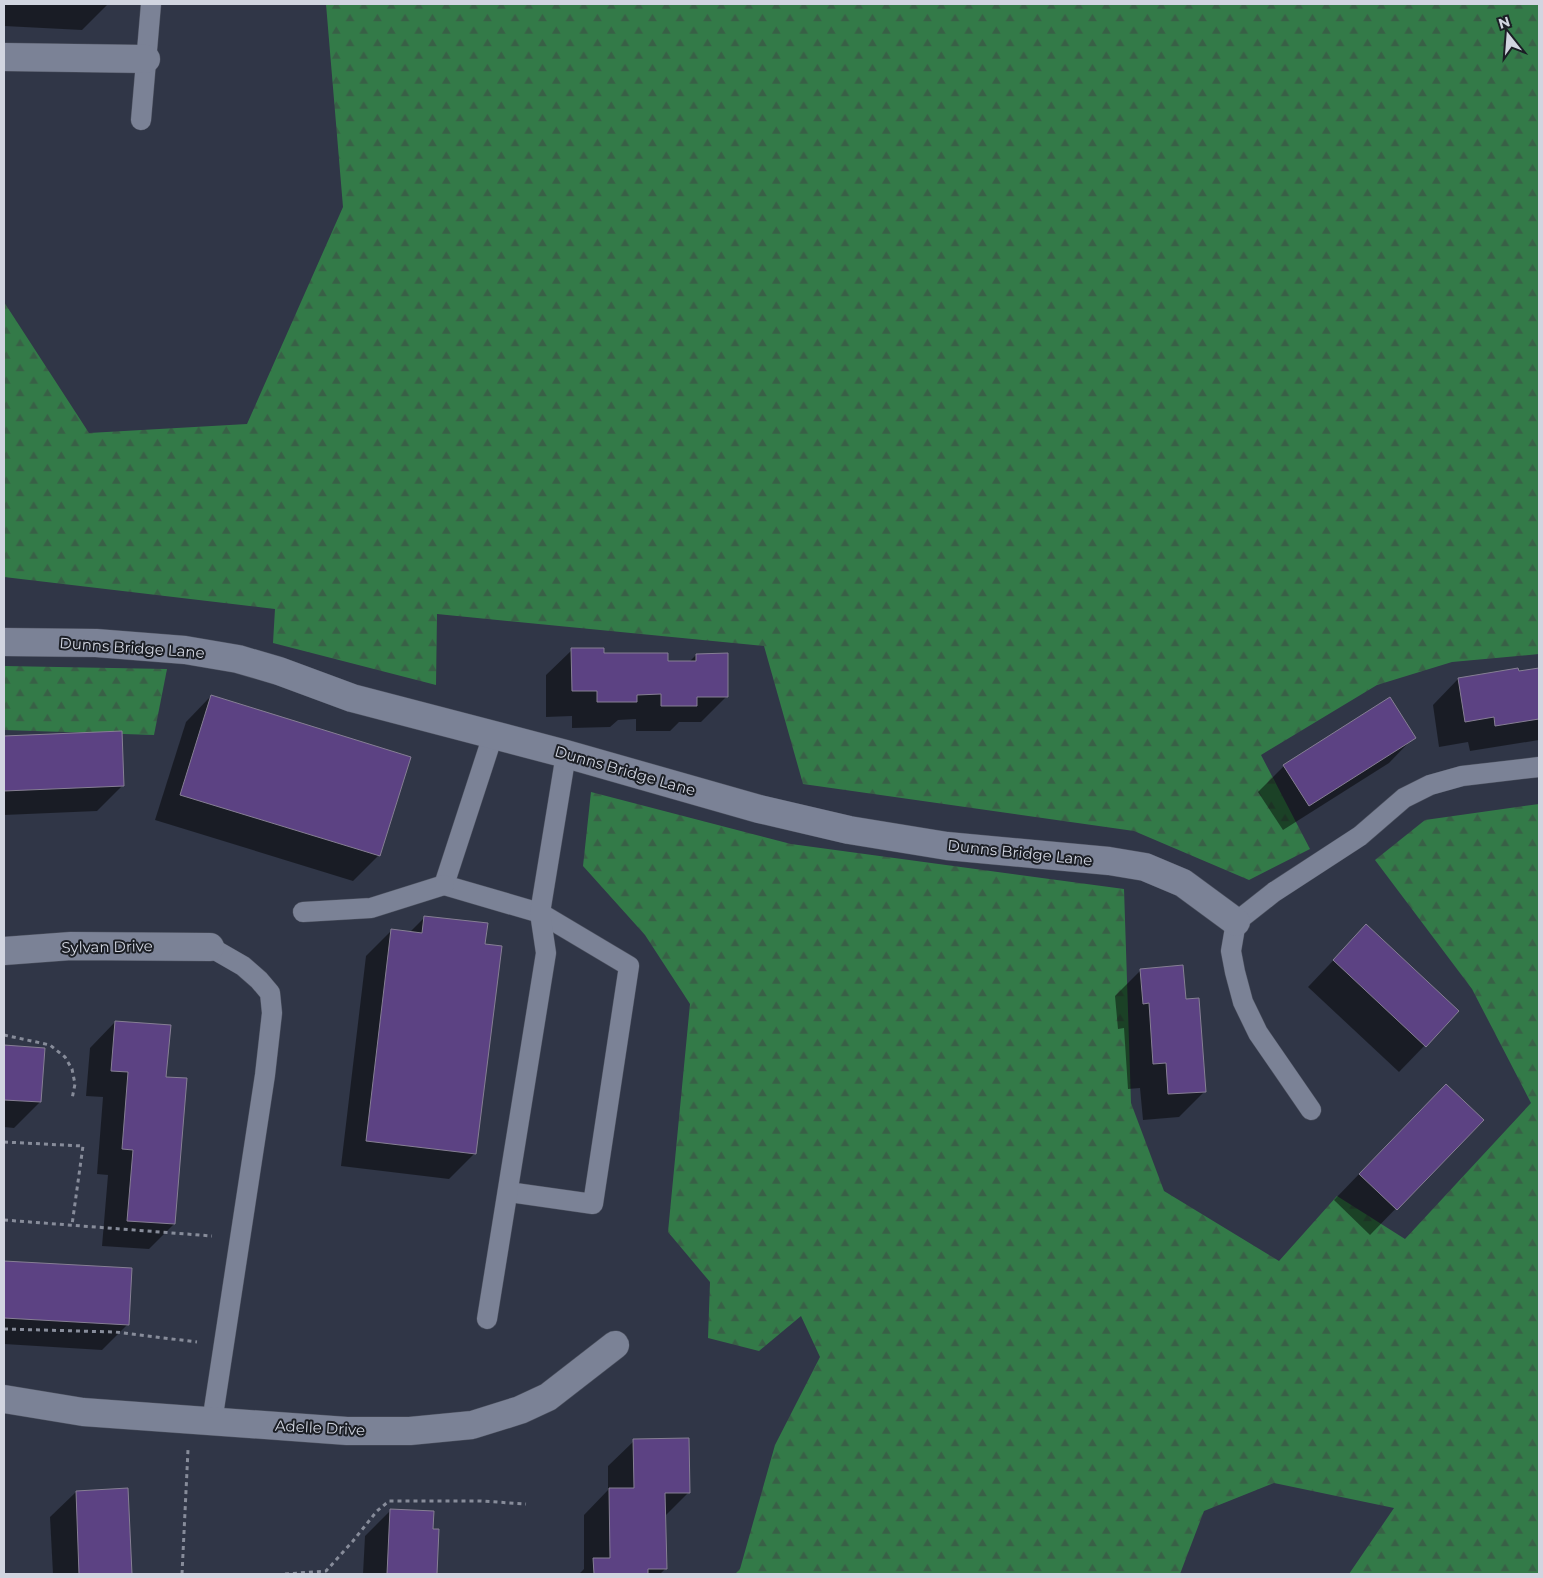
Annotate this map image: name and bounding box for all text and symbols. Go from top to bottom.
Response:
north arrow [1483,10,1533,60]
text: N [1496,12,1512,33]
street label: Dunns Bridge Lane [59,633,205,662]
street label: Dunns Bridge Lane [553,741,698,800]
street label: Dunns Bridge Lane [947,835,1093,870]
street label: Sylvan Drive [61,936,153,957]
street label: Adelle Drive [274,1416,366,1439]

